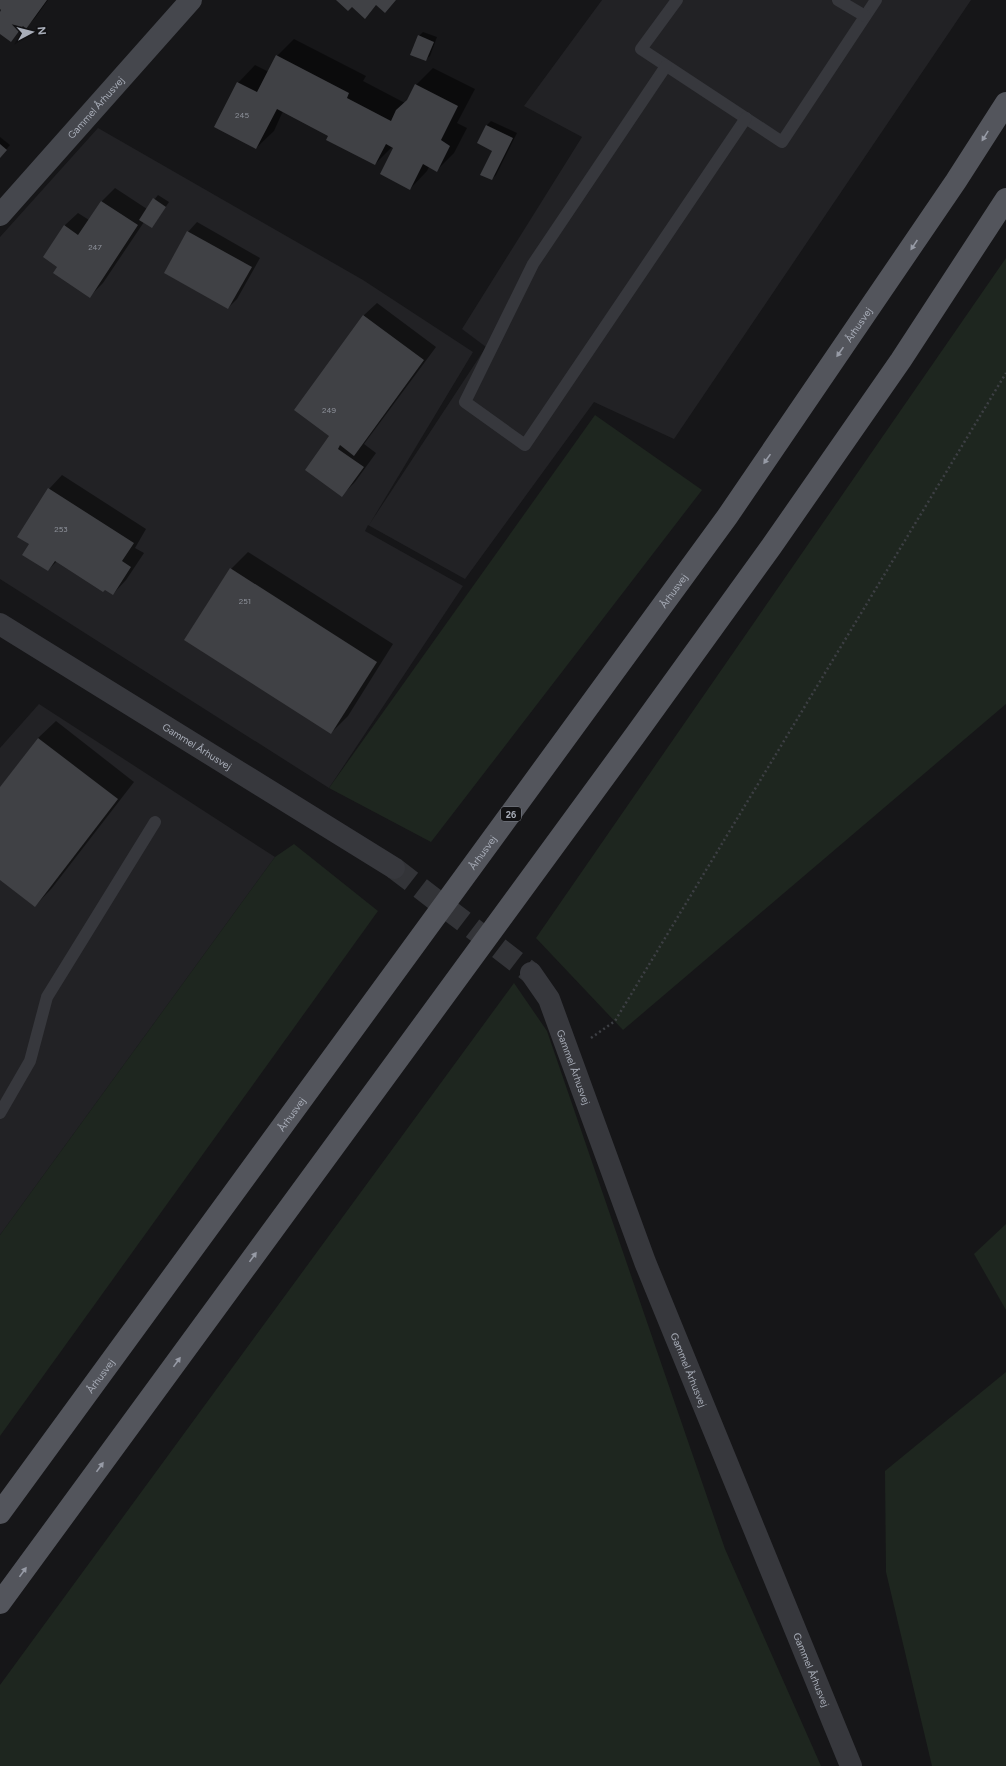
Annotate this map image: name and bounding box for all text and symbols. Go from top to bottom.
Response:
north arrow [12,12,52,52]
text: N [34,26,48,36]
street label: Gammel Århusvej [64,73,127,141]
house number: 245 [235,110,249,120]
one-way arrow [981,131,989,141]
one-way arrow [910,239,917,250]
house number: 247 [88,242,103,252]
street label: Århusvej [842,304,875,344]
one-way arrow [837,346,844,358]
house number: 249 [322,405,336,415]
one-way arrow [763,454,771,464]
house number: 253 [54,524,68,534]
street label: Århusvej [656,571,690,610]
house number: 251 [239,596,251,606]
street label: Gammel Århusvej [160,720,235,773]
road number: 26 [501,807,521,821]
street label: Århusvej [465,832,499,872]
street label: Gammel Århusvej [554,1028,594,1107]
street label: Århusvej [274,1094,308,1134]
one-way arrow [249,1252,257,1262]
street label: Gammel Århusvej [668,1331,710,1409]
street label: Århusvej [83,1356,117,1395]
one-way arrow [173,1357,181,1367]
one-way arrow [96,1462,104,1472]
one-way arrow [19,1566,27,1577]
street label: Gammel Århusvej [791,1631,833,1709]

